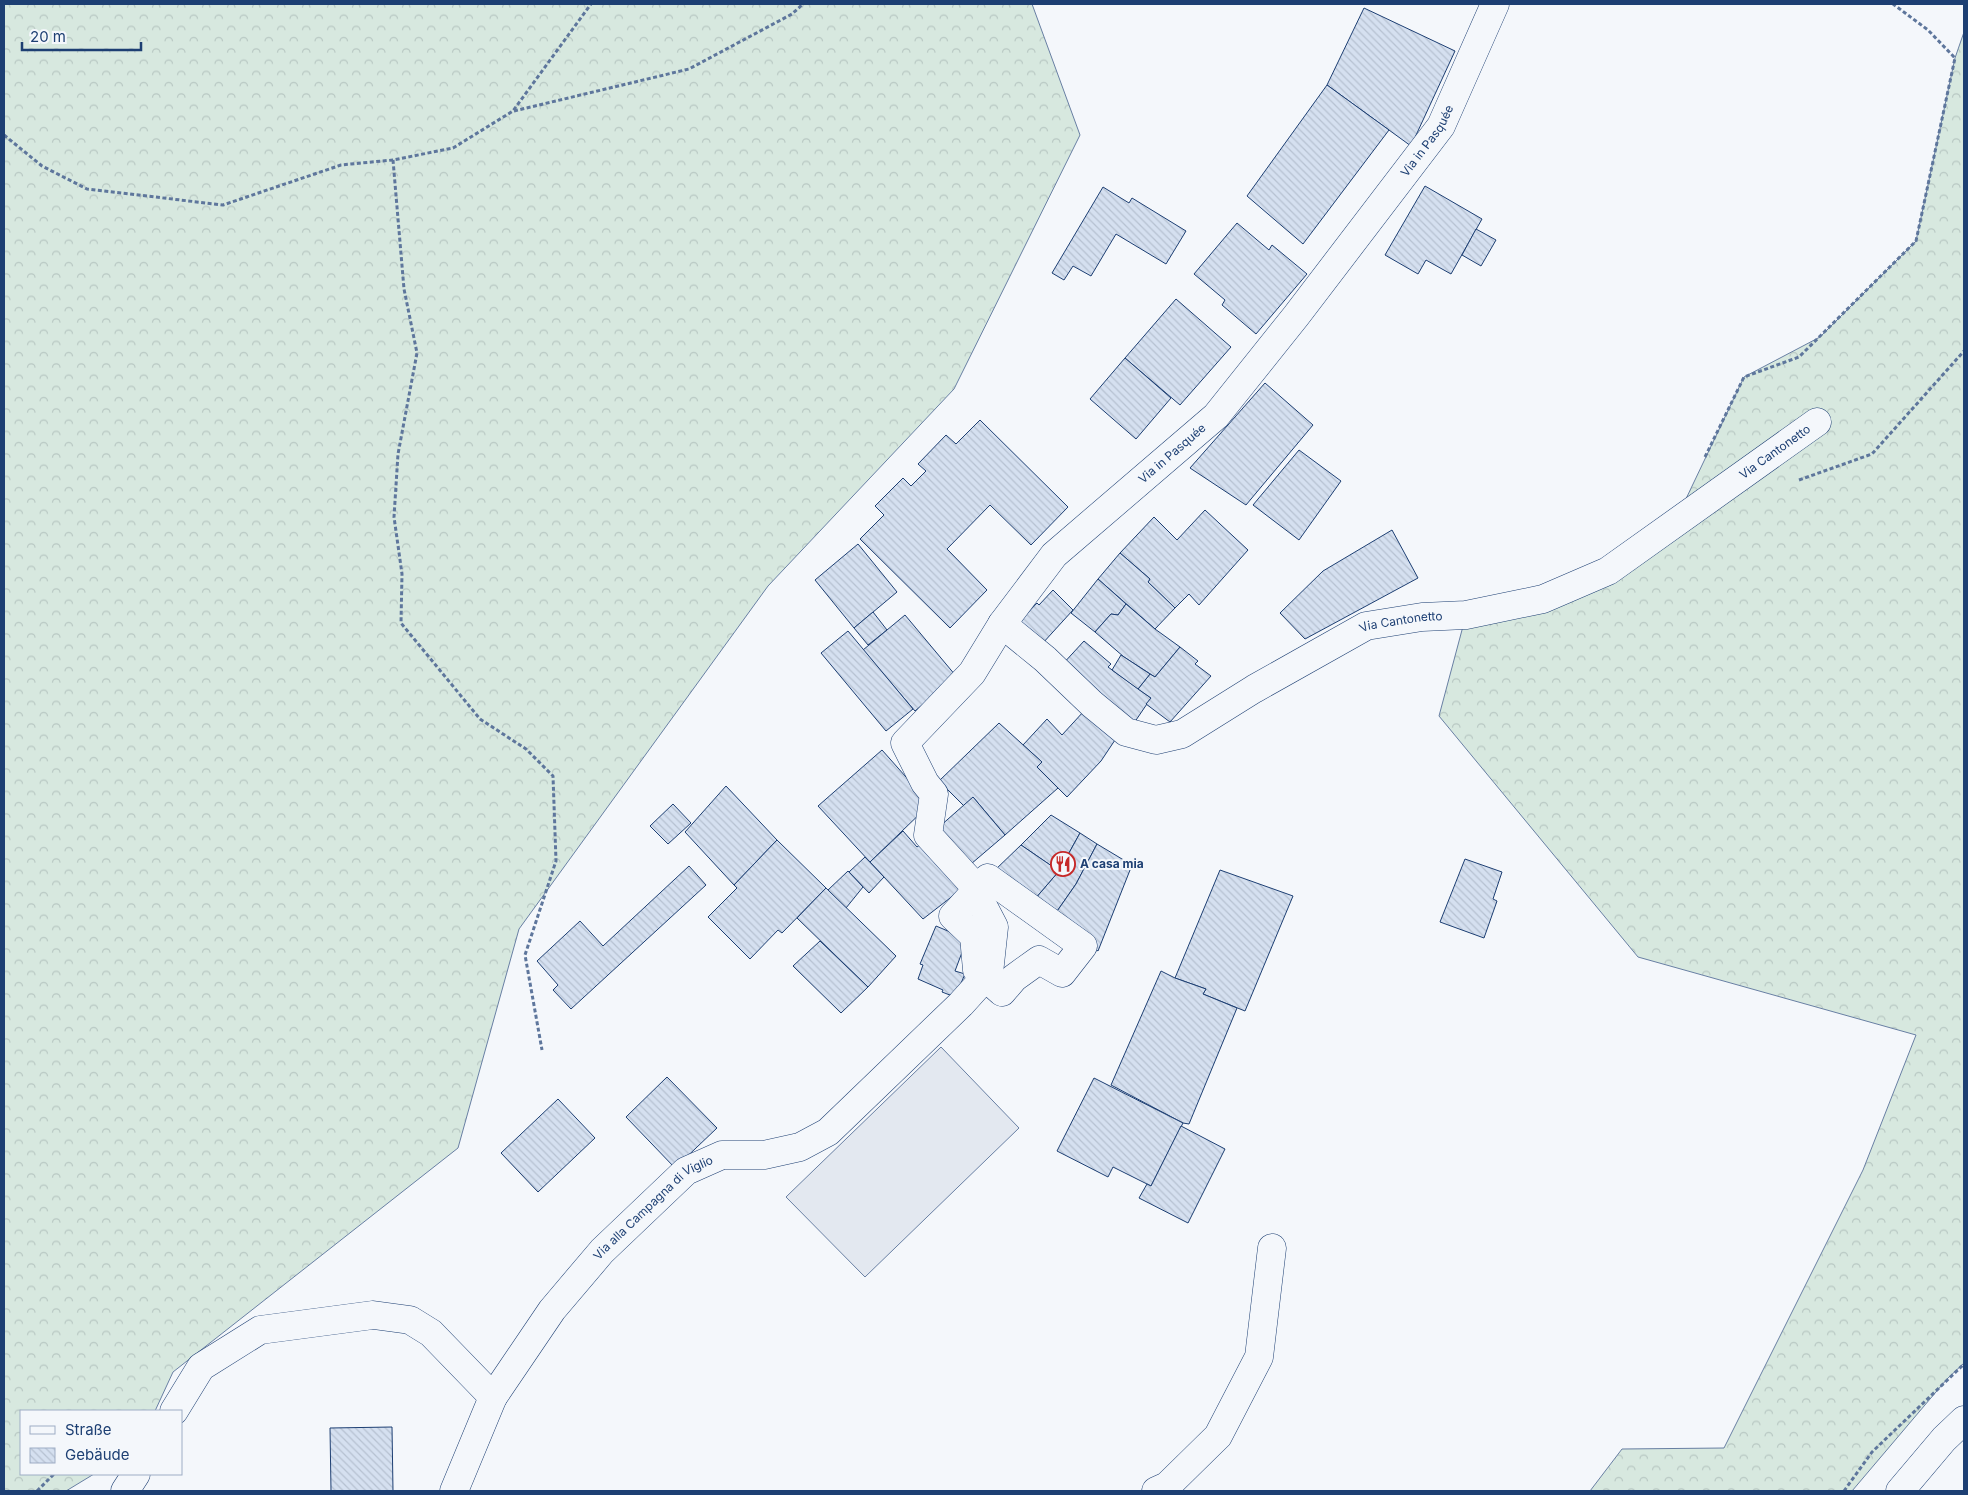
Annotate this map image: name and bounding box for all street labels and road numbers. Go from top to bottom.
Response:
street label: Via in Pasquée [1397,102,1456,179]
street label: Via in Pasquée [1135,420,1209,486]
street label: Via Cantonetto [1736,421,1813,482]
street label: Via Cantonetto [1356,608,1443,635]
street label: Via alla Campagna di Viglio [590,1152,715,1263]

